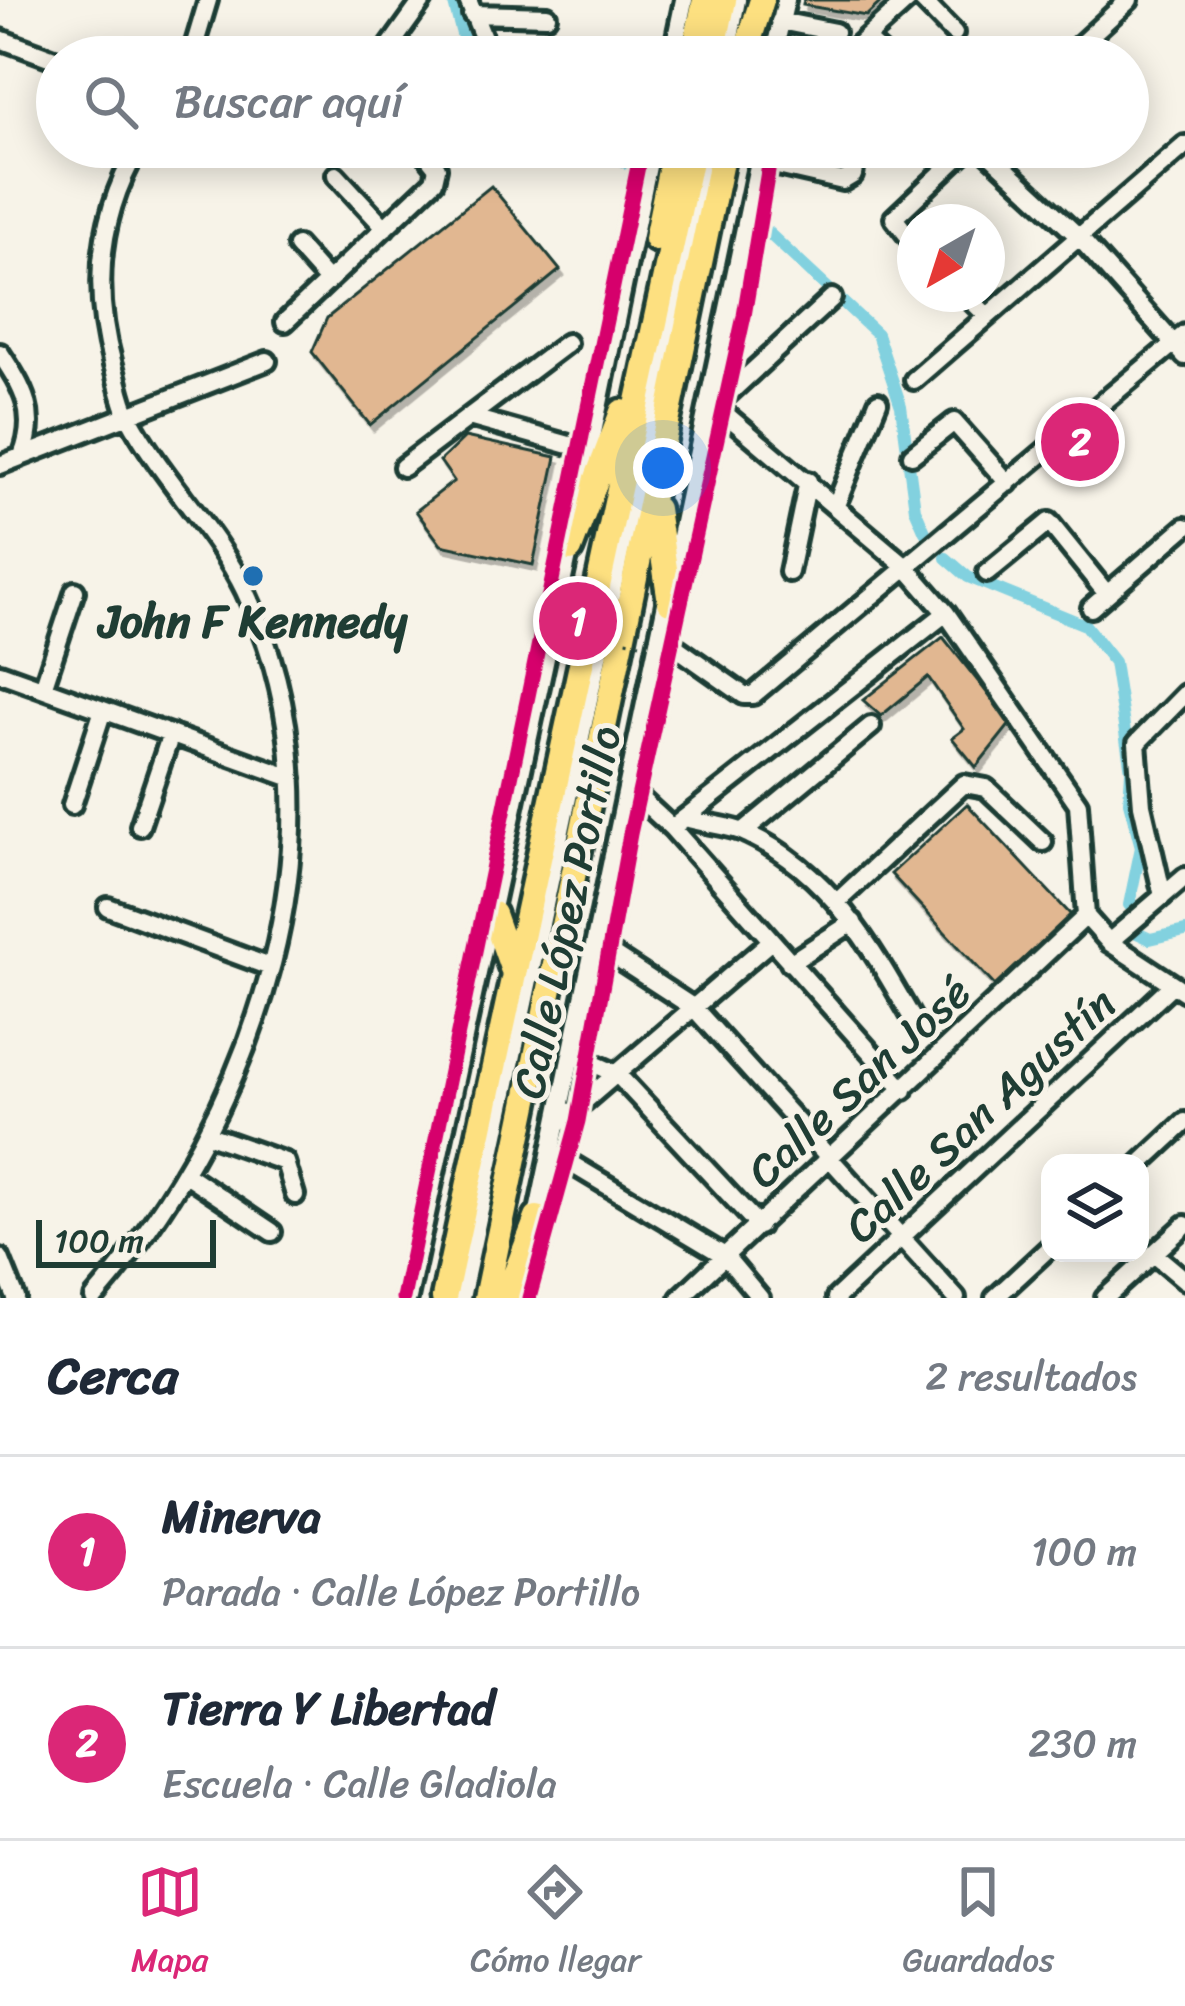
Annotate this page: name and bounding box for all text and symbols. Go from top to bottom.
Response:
search box [36,36,1149,168]
text: Buscar aquí [174,62,403,142]
icon: search [78,69,144,135]
north arrow [897,204,1005,312]
pin: 2 [1041,397,1119,487]
your location [633,438,693,498]
marker: John F Kennedy [240,563,266,589]
pin: 1 [539,576,617,666]
place label: John F Kennedy [97,582,408,662]
street label: Calle López Portillo [488,718,646,1106]
street label: Calle San José [727,955,991,1209]
street label: Calle San Agustín [825,966,1135,1264]
map controls [1041,1154,1149,1262]
button: layers [1041,1154,1149,1262]
text: 100 m [54,1212,144,1270]
scale bar [36,1214,216,1267]
text: Cerca [48,1331,178,1421]
text: 2 resultados [925,1342,1137,1411]
text: Minerva [162,1477,321,1557]
text: 1 [79,1517,95,1586]
text: 100 m [1031,1517,1137,1586]
text: Parada · Calle López Portillo [162,1557,640,1626]
text: Tierra Y Libertad [162,1669,494,1749]
text: 2 [76,1709,98,1778]
text: 230 m [1028,1709,1137,1778]
text: Escuela · Calle Gladiola [162,1749,557,1818]
tab: Mapa [131,1859,208,1989]
tab: Cómo llegar [470,1859,641,1989]
tab: Guardados [902,1859,1054,1989]

